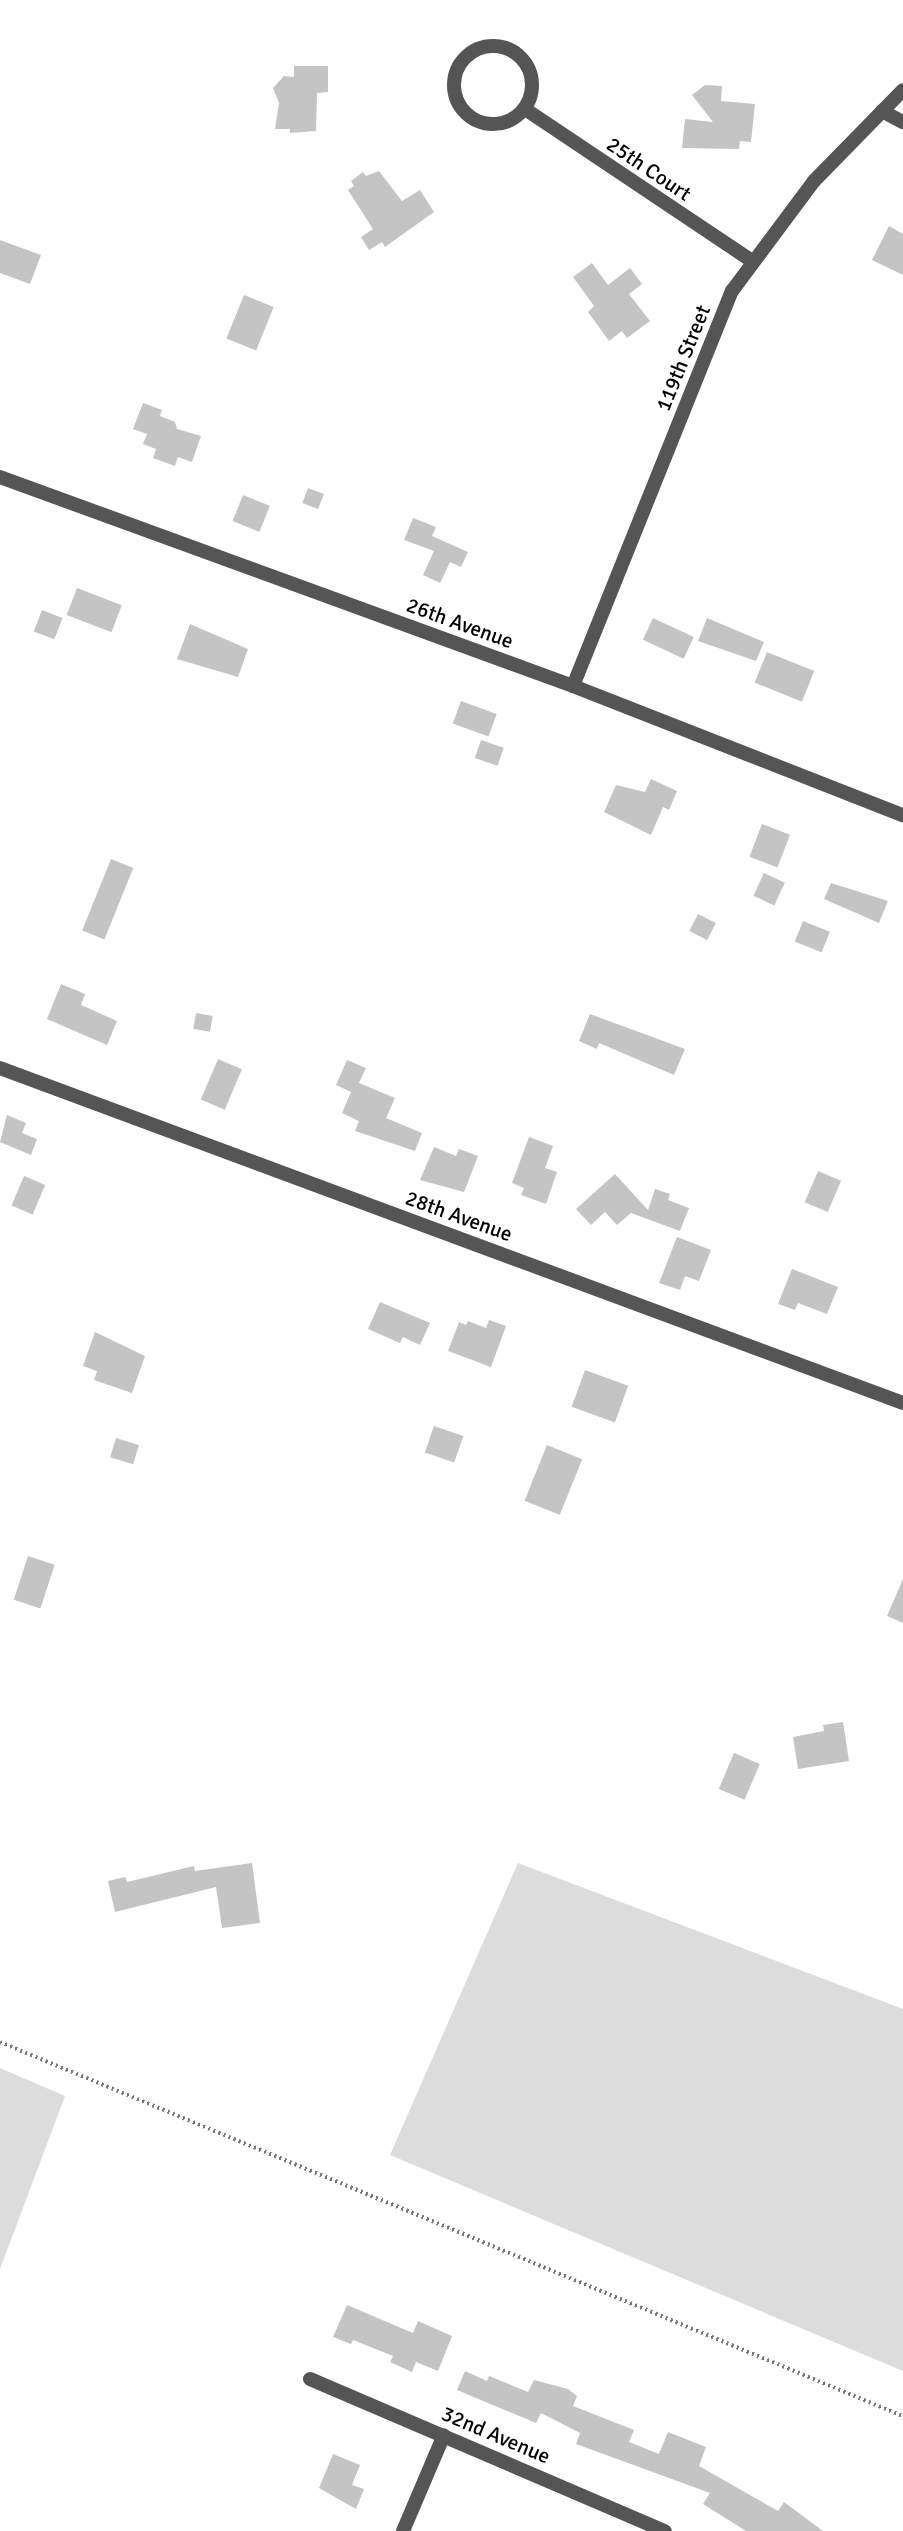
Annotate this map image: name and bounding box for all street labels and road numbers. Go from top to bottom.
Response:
street label: 25th Court [602,132,696,206]
street label: 119th Street [650,301,716,415]
street label: 26th Avenue [403,592,517,654]
street label: 28th Avenue [402,1185,516,1247]
street label: 32nd Avenue [438,2401,554,2469]

